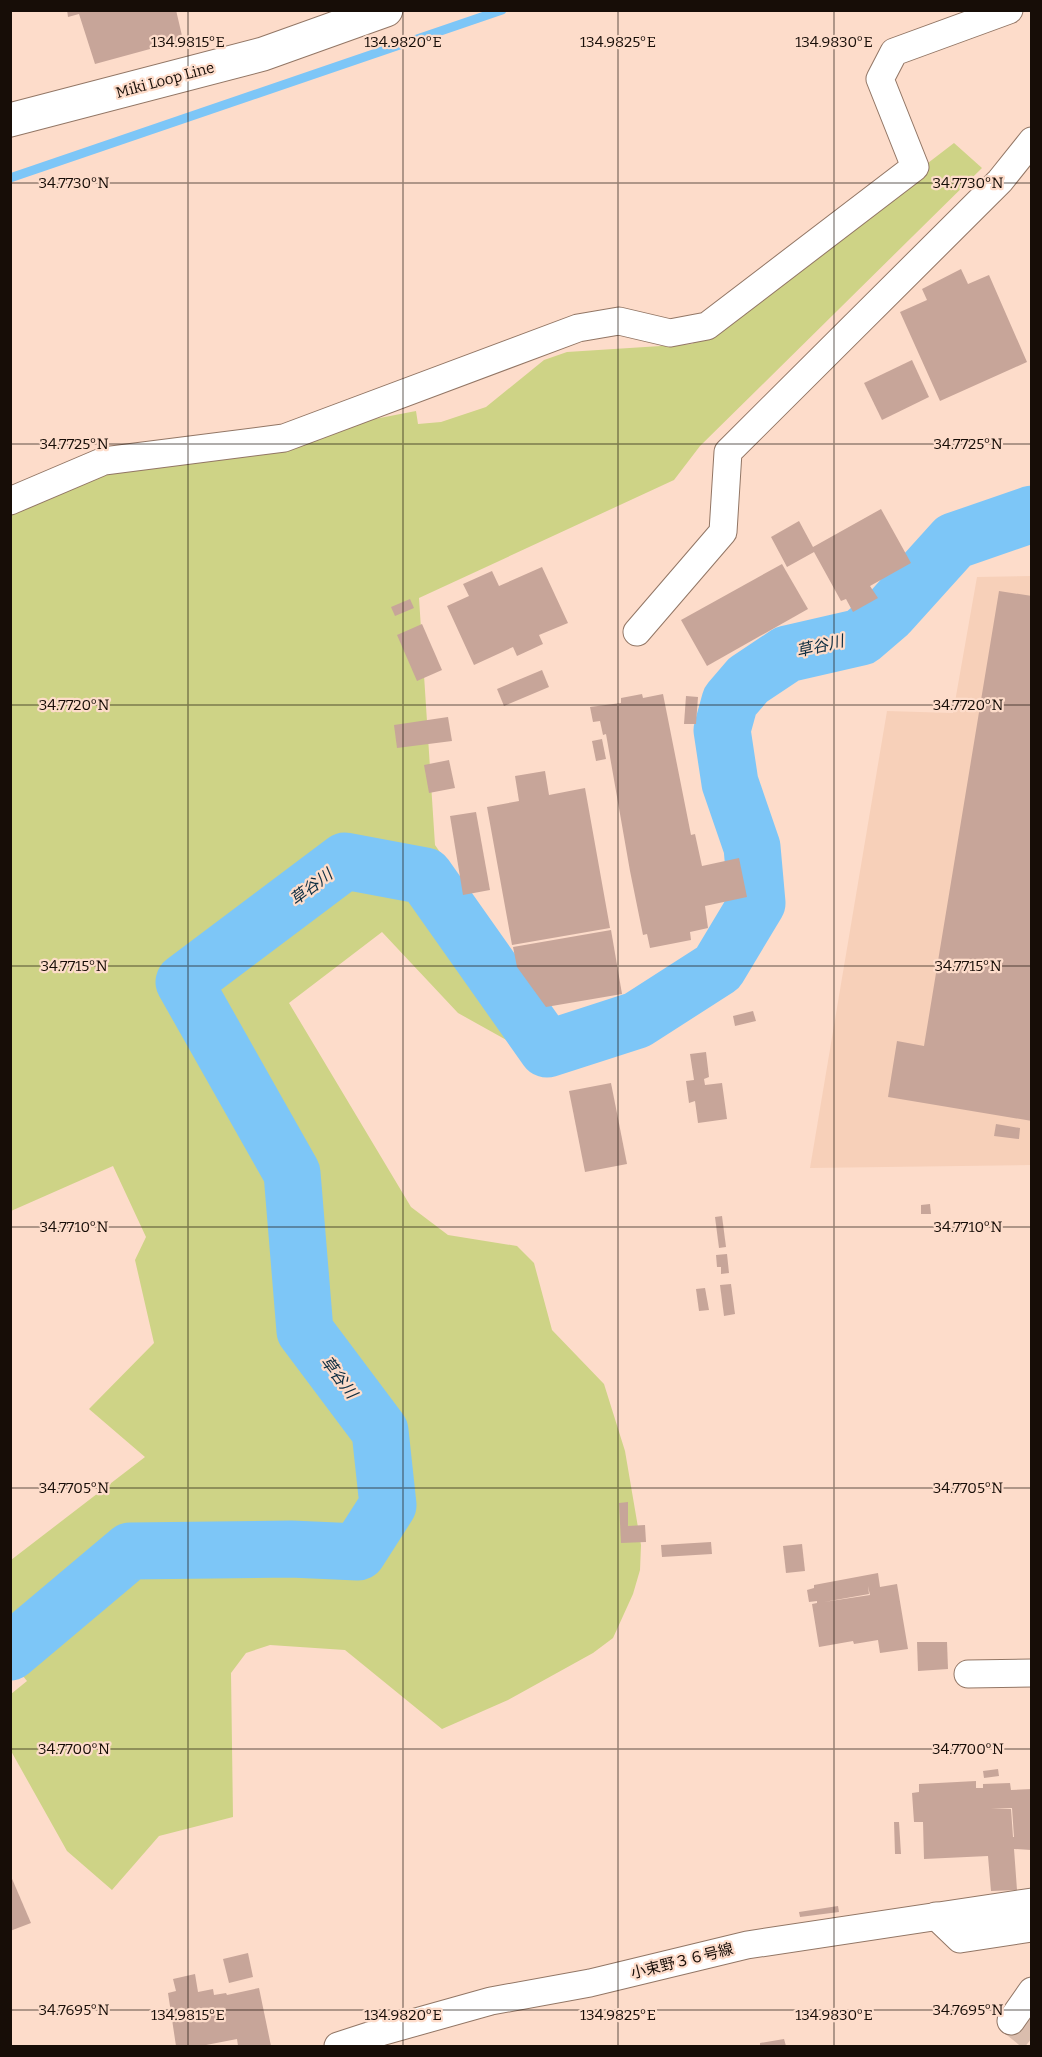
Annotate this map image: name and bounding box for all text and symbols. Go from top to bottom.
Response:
text: 134.9815°E [151,33,225,51]
text: 134.9820°E [364,33,442,51]
text: 134.9825°E [580,33,656,51]
text: 134.9830°E [795,33,873,51]
street label: Miki Loop Line [114,58,216,102]
text: 34.7730°N [39,174,110,192]
text: 34.7730°N [933,174,1004,192]
text: 34.7725°N [39,435,109,453]
text: 34.7725°N [933,435,1003,453]
water label: 草谷川 [794,631,847,661]
text: 34.7720°N [39,696,109,714]
text: 34.7720°N [933,696,1003,714]
water label: 草谷川 [286,864,337,909]
text: 34.7715°N [40,957,108,975]
text: 34.7715°N [934,957,1002,975]
text: 34.7710°N [40,1218,109,1236]
text: 34.7710°N [934,1218,1003,1236]
water label: 草谷川 [317,1352,362,1403]
text: 34.7705°N [39,1479,109,1497]
text: 34.7705°N [933,1479,1003,1497]
text: 34.7700°N [38,1740,110,1758]
text: 34.7700°N [932,1740,1004,1758]
street label: 小束野３６号線 [629,1940,735,1982]
text: 34.7695°N [39,2001,110,2019]
text: 34.7695°N [933,2001,1004,2019]
text: 134.9815°E [151,2006,225,2024]
text: 134.9820°E [364,2006,442,2024]
text: 134.9825°E [580,2006,656,2024]
text: 134.9830°E [795,2006,873,2024]

